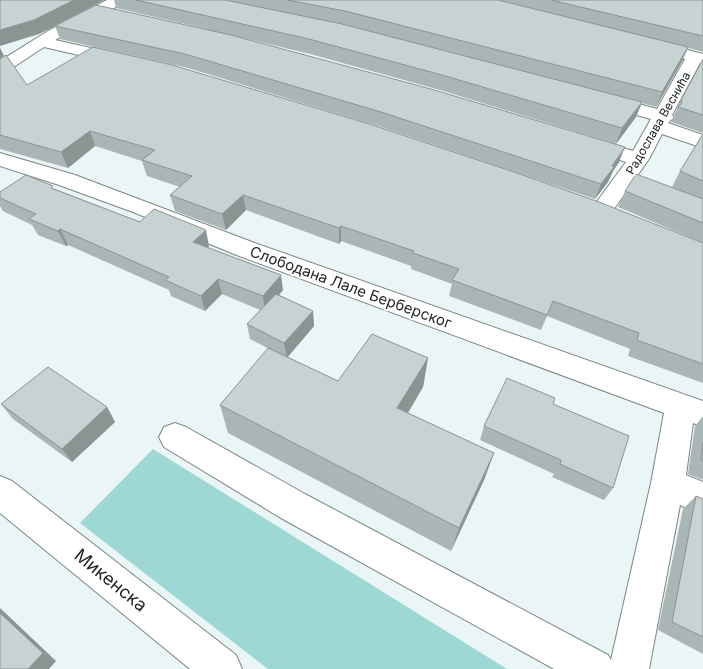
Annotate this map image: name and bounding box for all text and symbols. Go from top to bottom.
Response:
street label: Радослава Веснића [622,69,694,177]
street label: Слободана Лале Берберског [247,242,455,333]
street label: Микенска [70,544,152,616]

